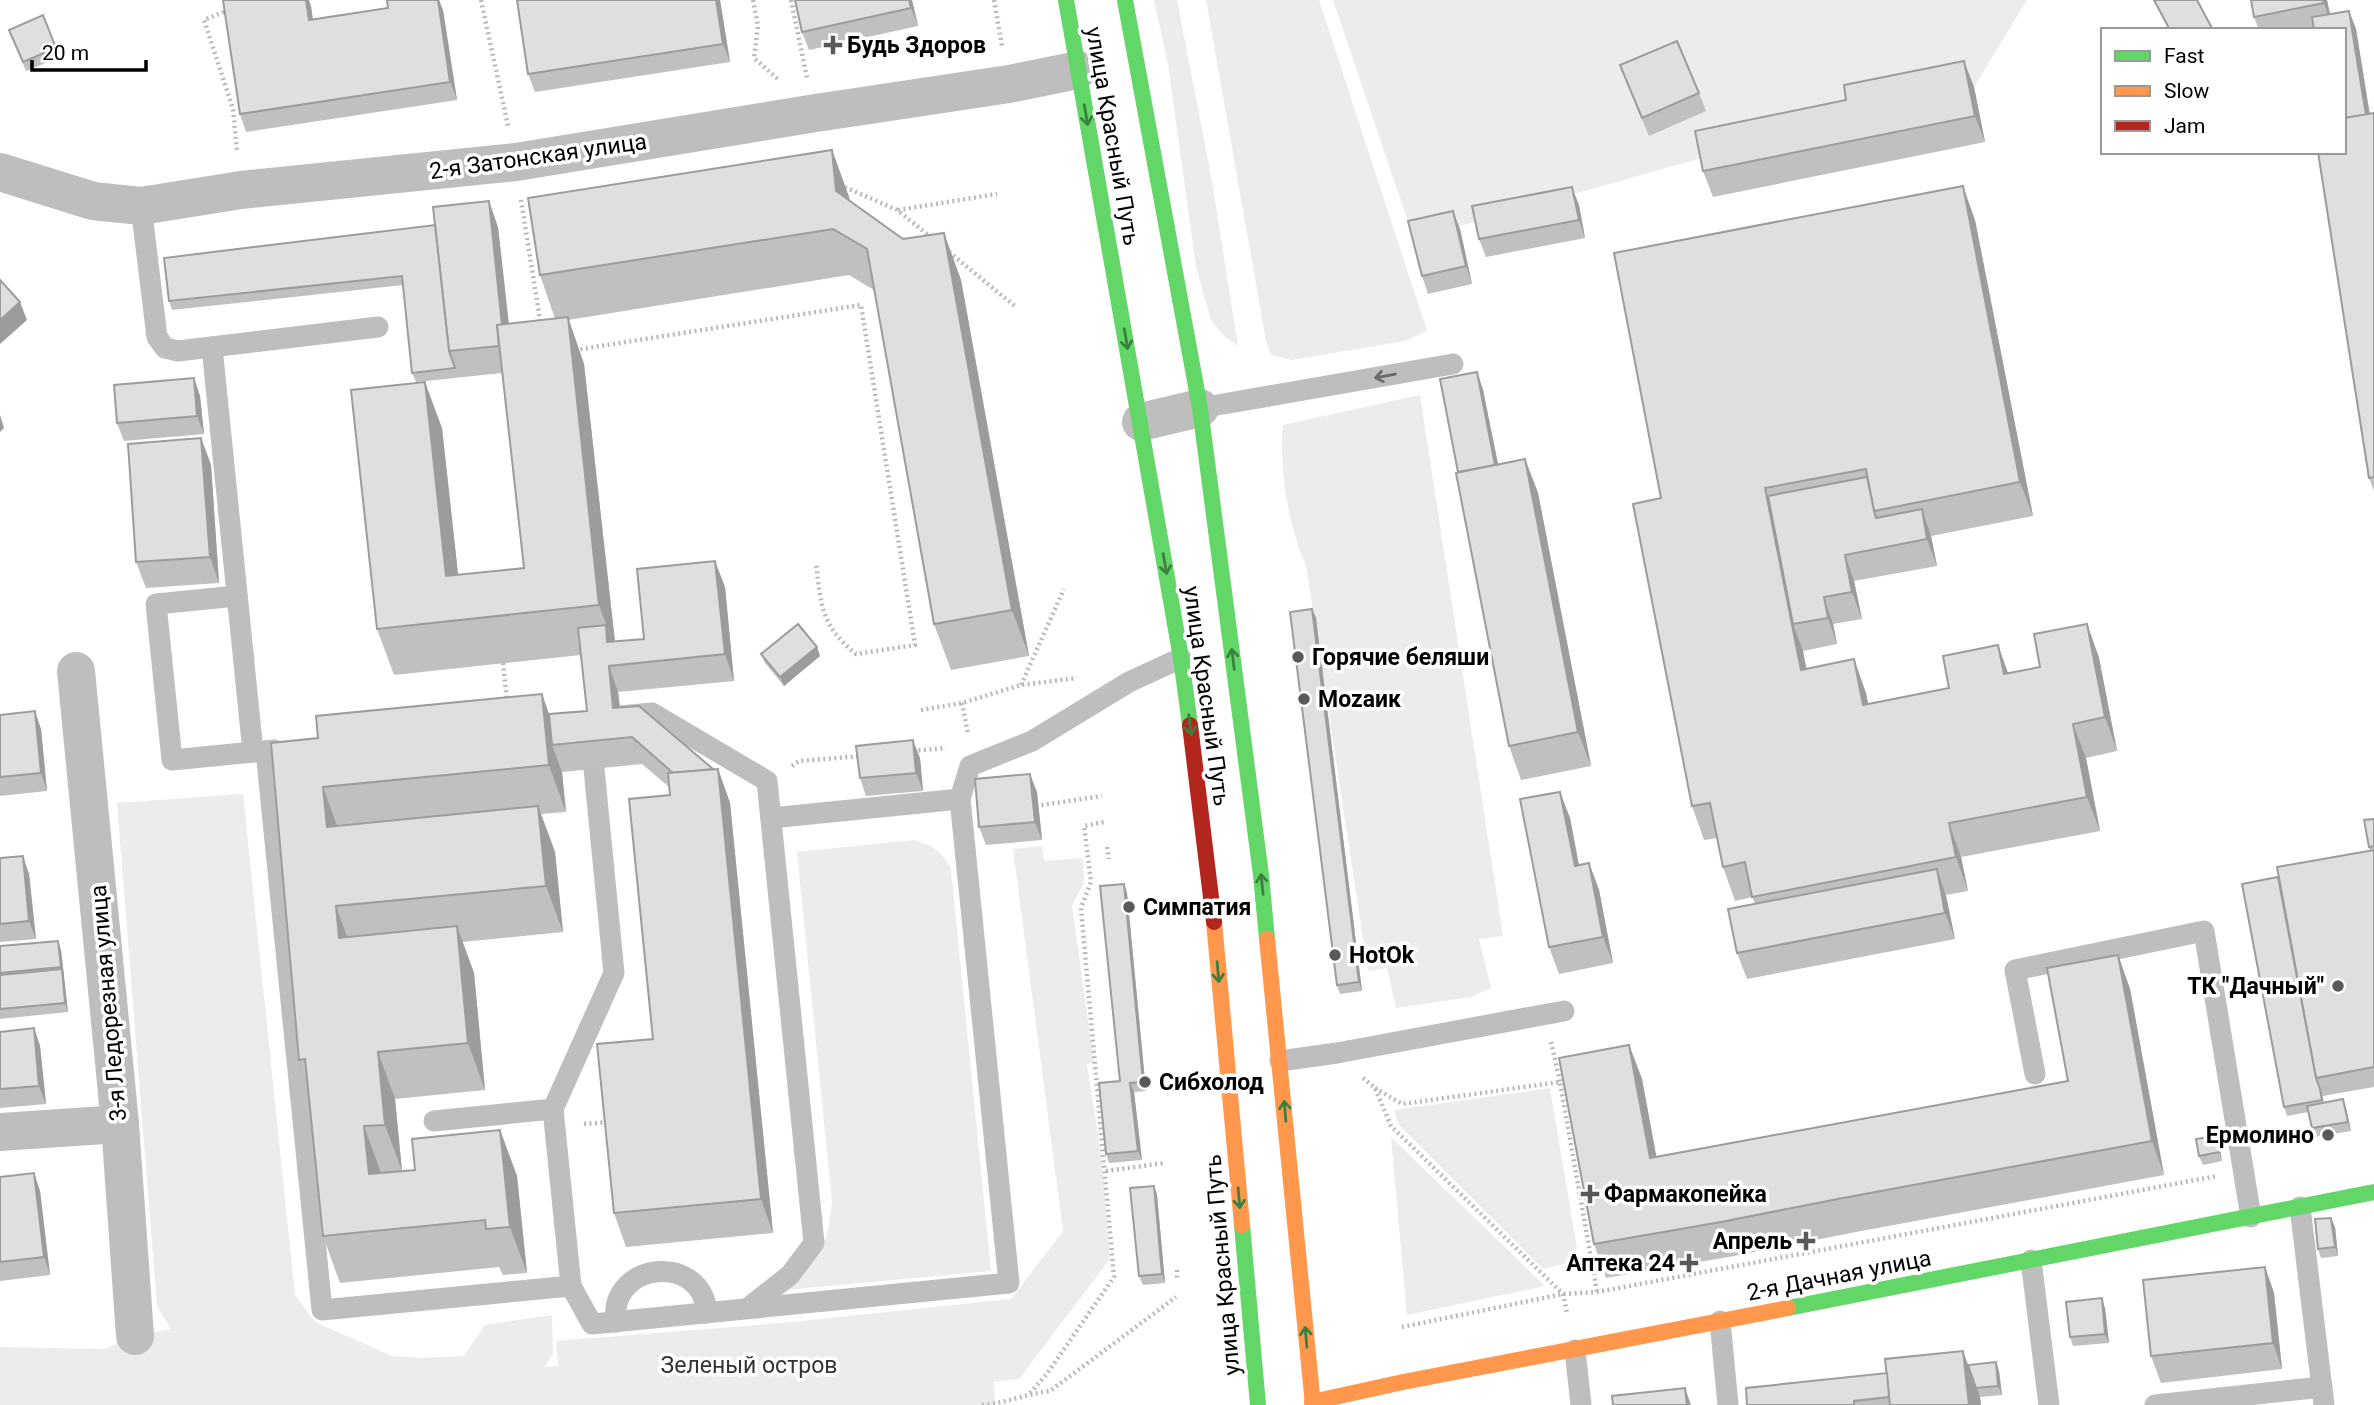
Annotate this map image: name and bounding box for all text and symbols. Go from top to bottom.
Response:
street label: улица Красный Путь [1080,25,1145,248]
scale bar [32,28,145,72]
legend [2101,28,2346,154]
place label: Будь Здоров [847,32,986,59]
marker: Будь Здоров [825,37,841,53]
text: 20 m [42,41,89,65]
text: Fast [2164,44,2205,68]
text: Slow [2164,79,2210,103]
one-way arrow [1080,104,1093,126]
text: Jam [2164,114,2205,138]
street label: 2-я Затонская улица [428,128,648,185]
one-way arrow [1120,328,1133,350]
one-way arrow [1374,370,1397,383]
one-way arrow [1159,552,1172,575]
street label: улица Красный Путь [1178,584,1235,808]
place label: Горячие беляши [1312,644,1489,671]
one-way arrow [1226,648,1239,670]
marker: Горячие беляши [1290,649,1306,665]
place label: Mozaик [1318,686,1401,713]
marker: Mozaик [1296,691,1312,707]
one-way arrow [1183,713,1196,736]
one-way arrow [1256,873,1269,896]
street label: 3-я Ледорезная улица [85,884,132,1122]
place label: Симпатия [1143,894,1251,921]
marker: Симпатия [1121,899,1137,915]
place label: HotOk [1349,942,1415,969]
marker: HotOk [1327,947,1343,963]
one-way arrow [1212,960,1225,982]
place label: ТК "Дачный" [2187,973,2324,1000]
marker: ТК "Дачный" [2330,978,2346,994]
place label: Сибхолод [1159,1069,1264,1096]
marker: Сибхолод [1137,1074,1153,1090]
one-way arrow [1278,1100,1291,1122]
place label: Ермолино [2206,1122,2314,1149]
marker: Ермолино [2320,1127,2336,1143]
street label: улица Красный Путь [1199,1153,1246,1377]
place label: Фармакопейка [1604,1181,1767,1208]
one-way arrow [1233,1186,1246,1209]
marker: Фармакопейка [1582,1186,1598,1202]
place label: Апрель [1713,1228,1792,1255]
marker: Апрель [1798,1233,1814,1249]
street label: 2-я Дачная улица [1745,1244,1934,1307]
place label: Аптека 24 [1566,1250,1675,1277]
marker: Аптека 24 [1681,1255,1697,1271]
one-way arrow [1299,1326,1312,1349]
park label: Зеленый остров [661,1352,837,1379]

